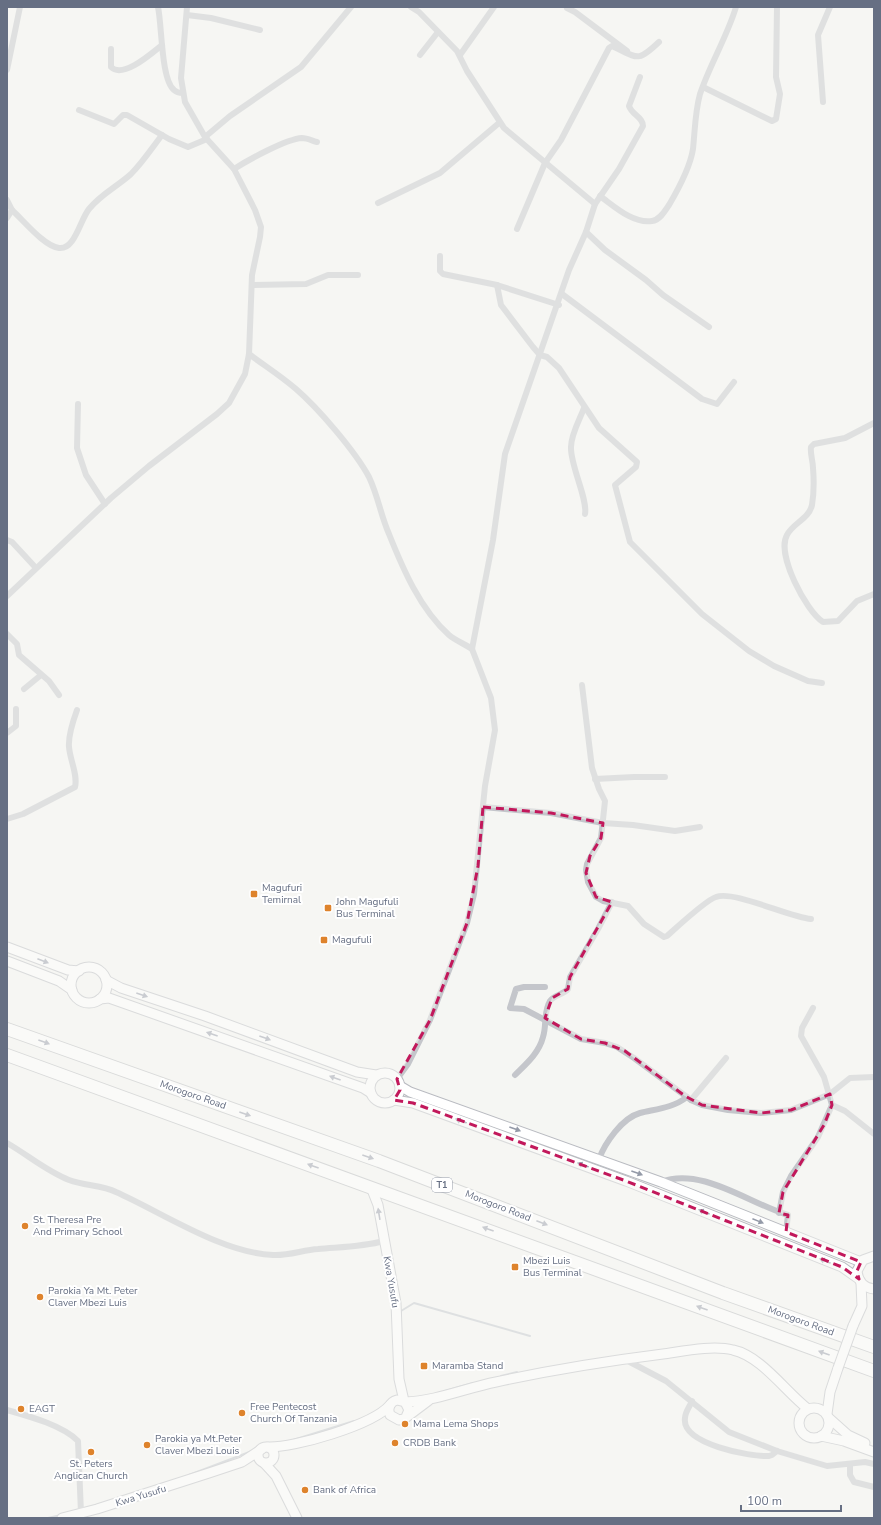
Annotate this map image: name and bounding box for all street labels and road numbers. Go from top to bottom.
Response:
street label: Morogoro Road [158,1077,228,1113]
road number: T1 [432,1178,452,1192]
street label: Morogoro Road [463,1187,533,1225]
street label: Kwa Yusufu [380,1255,402,1309]
street label: Morogoro Road [766,1303,836,1340]
street label: Kwa Yusufu [114,1482,168,1510]

